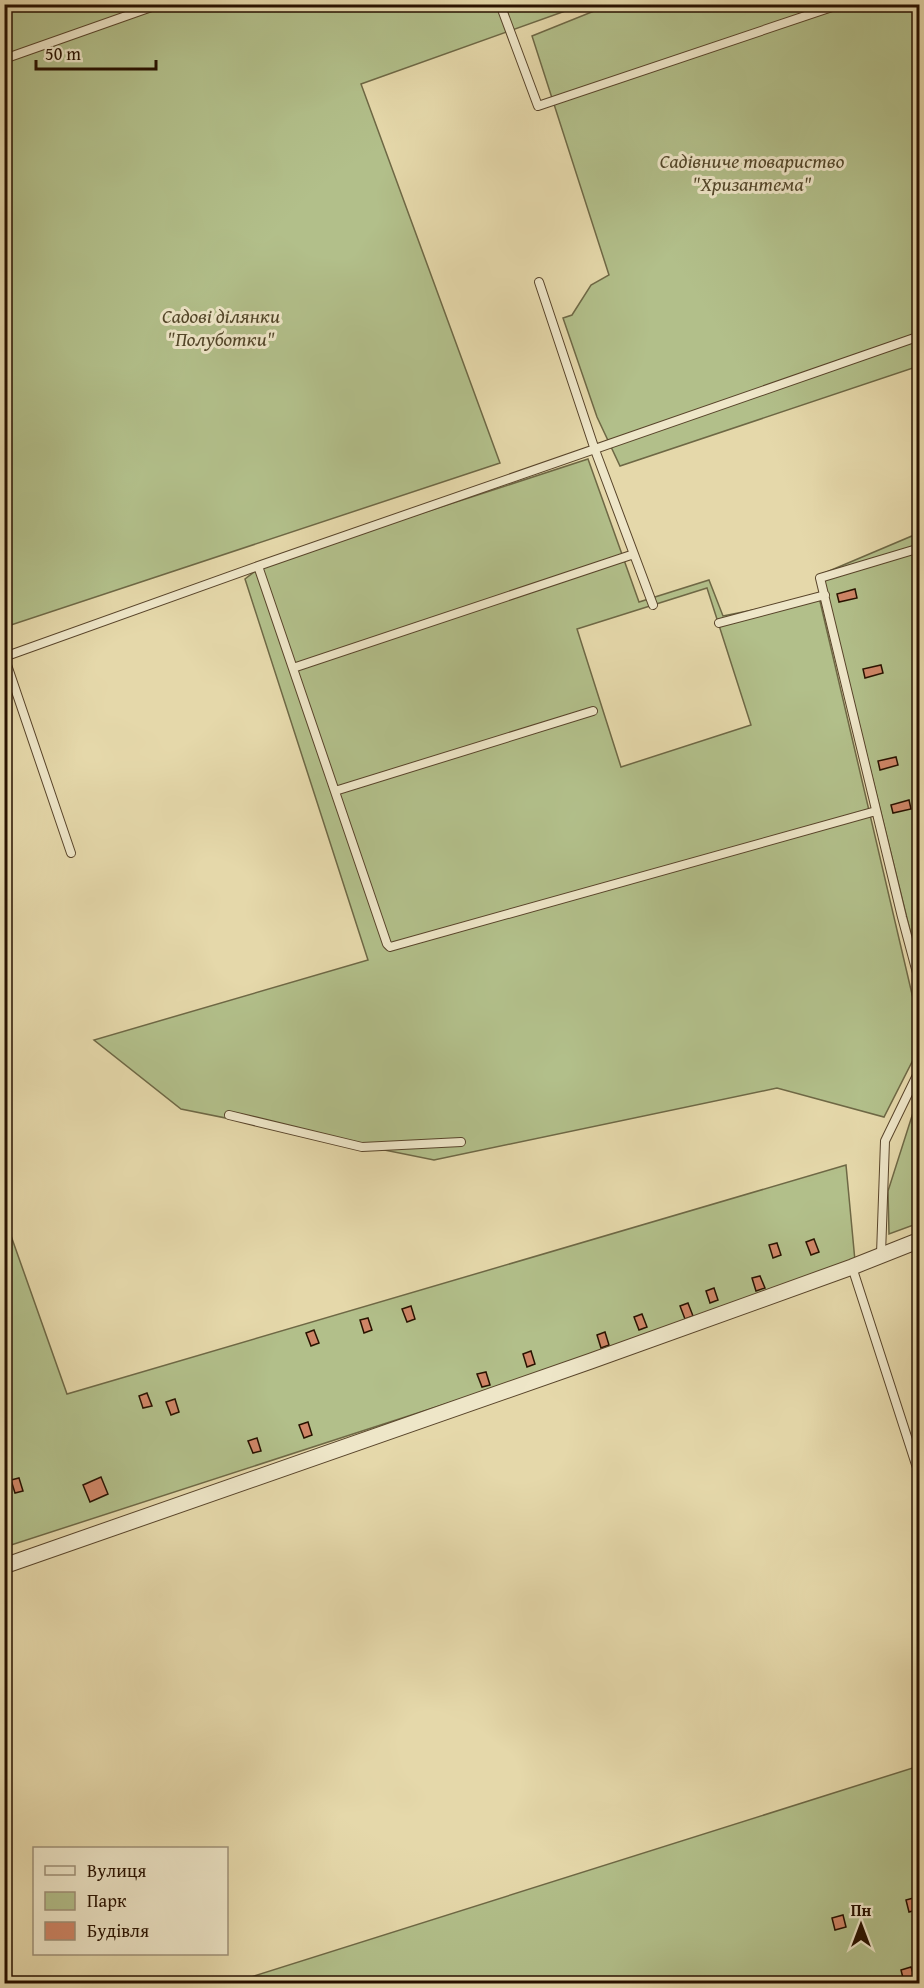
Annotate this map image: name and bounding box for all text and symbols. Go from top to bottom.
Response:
scale bar [36,33,156,71]
text: 50 m [45,40,81,67]
park label: Садівниче товариство "Хризантема" [660,146,845,198]
park label: Садові ділянки "Полуботки" [162,301,280,353]
legend [33,1847,228,1955]
text: Вулиця [87,1857,146,1884]
text: Парк [87,1887,127,1914]
north arrow [831,1895,891,1955]
text: Пн [851,1898,871,1922]
text: Будівля [87,1917,149,1944]

